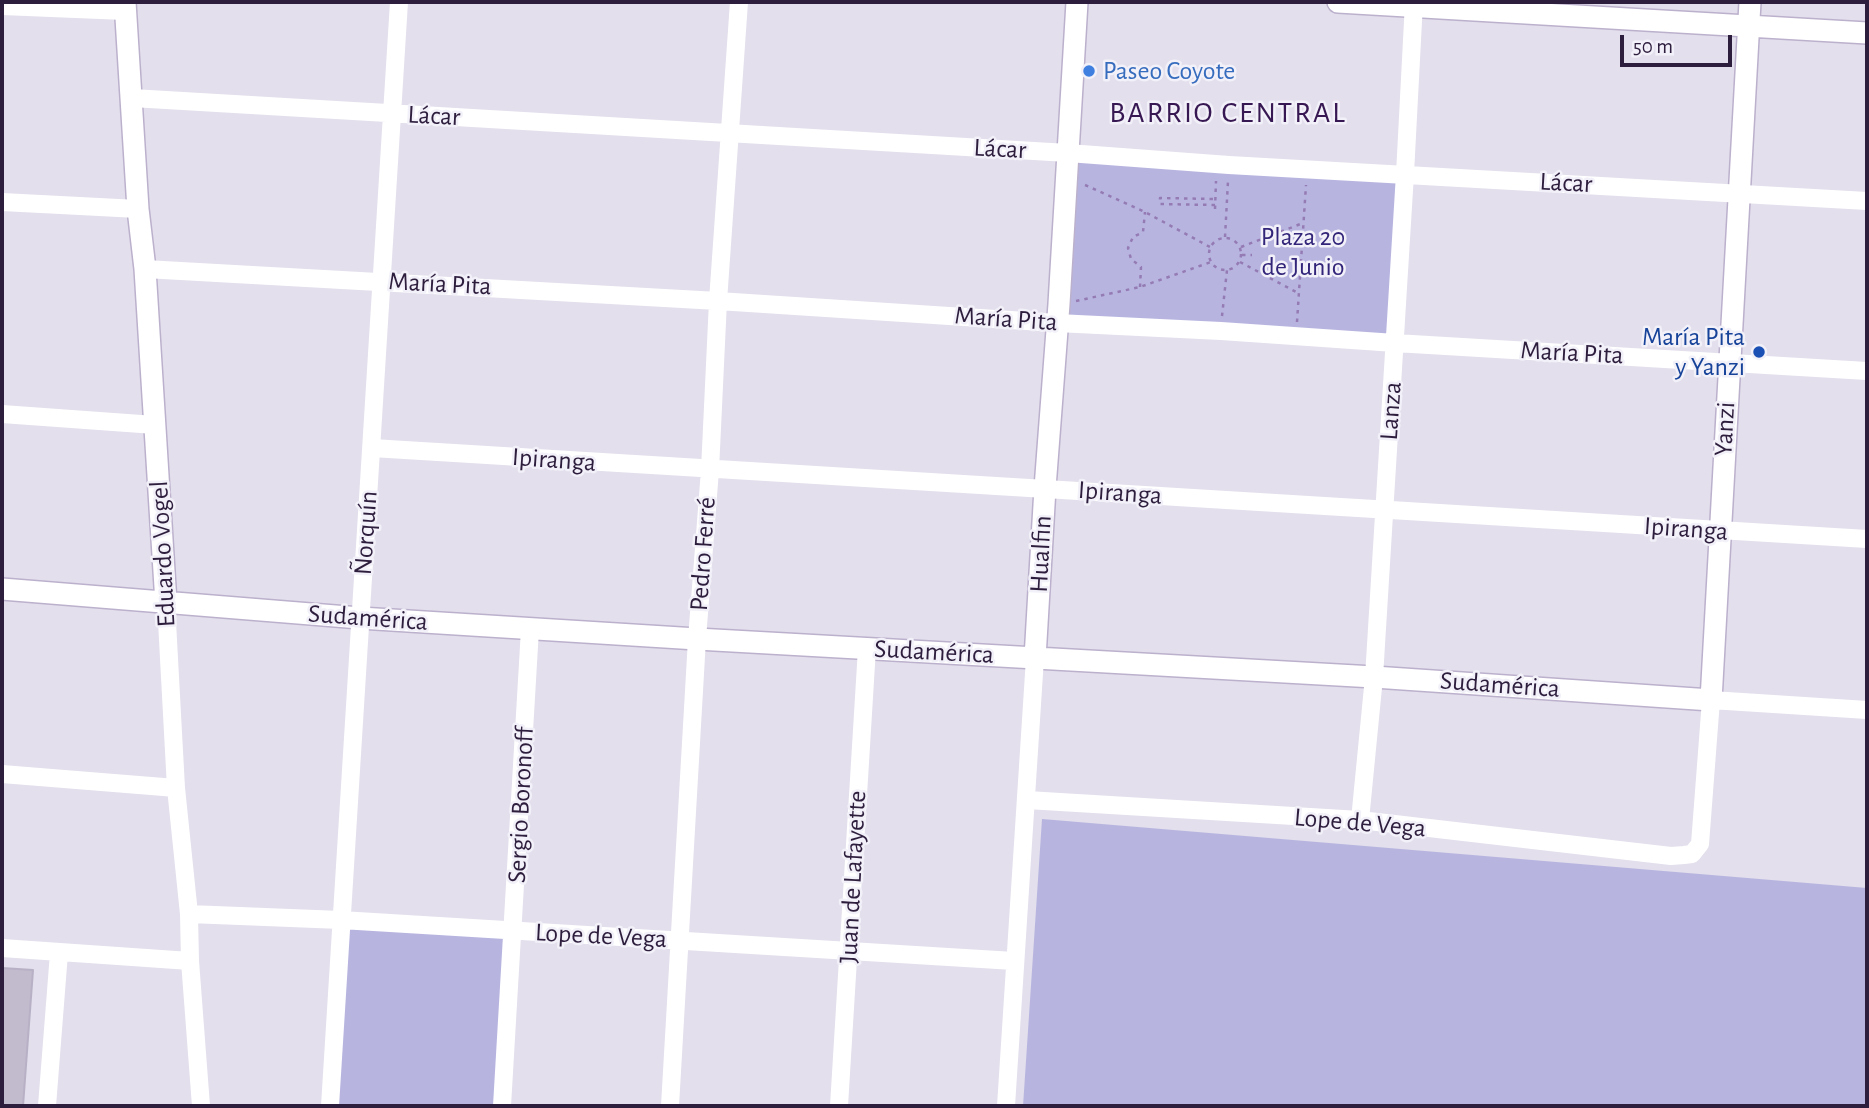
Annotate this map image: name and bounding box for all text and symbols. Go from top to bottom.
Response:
scale bar [1624,21,1736,65]
text: 50 m [1633,36,1673,57]
place label: Paseo Coyote [1103,55,1235,87]
marker: Paseo Coyote [1081,63,1097,79]
district label: BARRIO CENTRAL [1111,95,1345,131]
street label: Lácar [407,99,461,133]
street label: Lácar [973,132,1027,166]
street label: Lácar [1539,166,1593,200]
park label: Plaza 20 de Junio [1261,221,1345,282]
street label: María Pita [388,266,492,302]
street label: María Pita [953,300,1059,338]
place label: María Pita y Yanzi [1642,321,1745,382]
street label: María Pita [1520,335,1624,371]
marker: María Pita y Yanzi [1751,344,1767,360]
street label: Lanza [1373,381,1409,441]
street label: Yanzi [1708,401,1742,457]
street label: Ipiranga [511,442,597,478]
street label: Ipiranga [1077,475,1163,511]
street label: Eduardo Vogel [144,480,182,628]
street label: Ñorquín [347,490,385,576]
street label: Pedro Ferré [683,496,723,612]
street label: Ipiranga [1643,511,1729,547]
street label: Hualfin [1023,515,1059,593]
street label: Sudamérica [307,598,429,638]
street label: Sudamérica [873,633,995,671]
street label: Sudamérica [1439,665,1561,705]
street label: Sergio Boronoff [501,726,541,884]
street label: Juan de Lafayette [833,790,873,964]
street label: Lope de Vega [1293,802,1427,844]
street label: Lope de Vega [534,917,668,955]

